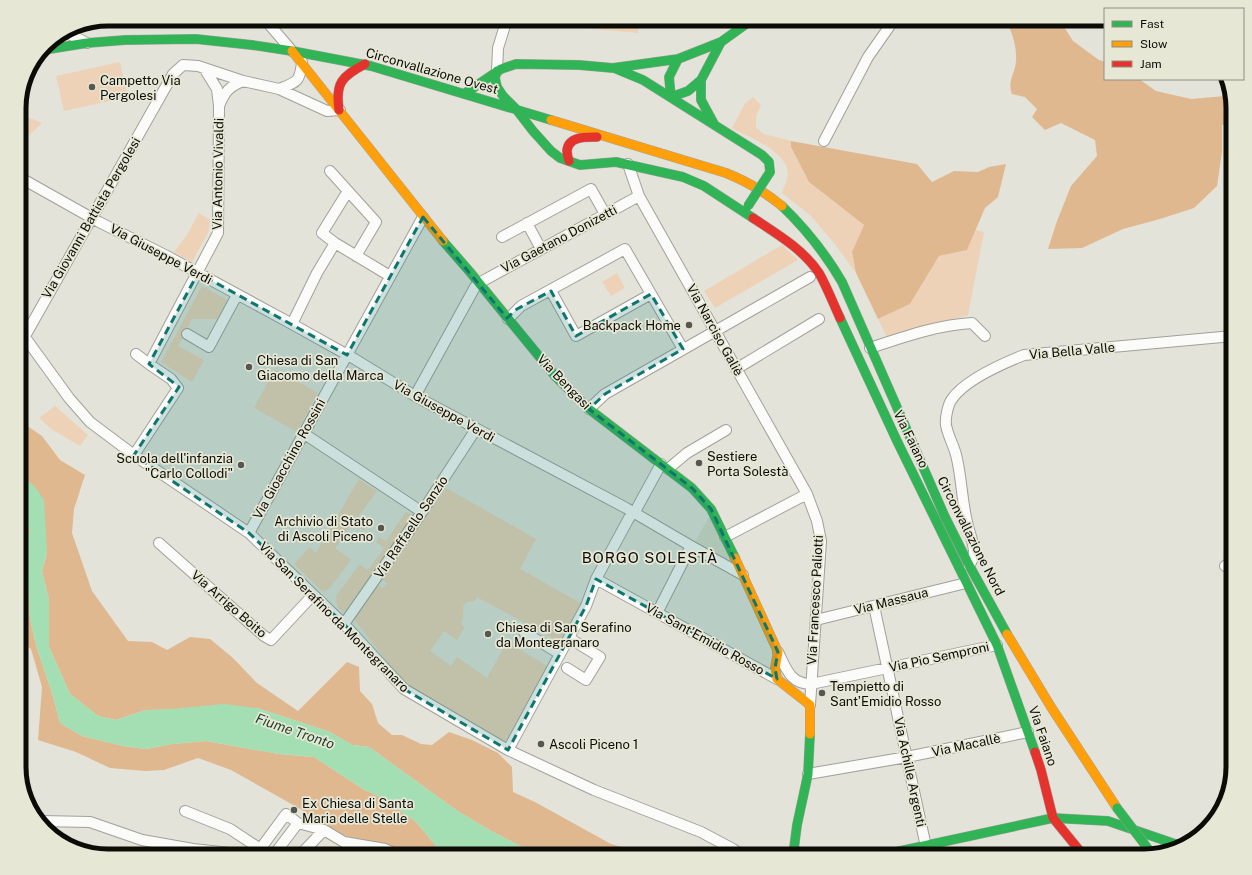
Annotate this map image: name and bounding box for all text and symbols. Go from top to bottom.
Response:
legend [1104,8,1244,80]
text: Fast [1140,17,1165,31]
text: Slow [1140,37,1168,51]
street label: Circonvallazione Ovest [364,45,500,97]
text: Jam [1140,57,1162,71]
place label: Campetto Via Pergolesi [100,73,181,103]
marker: Campetto Via Pergolesi [87,82,97,92]
street label: Via Antonio Vivaldi [210,118,226,230]
street label: Via Giovanni Battista Pergolesi [39,135,143,301]
street label: Via Gaetano Donizetti [498,202,620,276]
street label: Via Giuseppe Verdi [107,221,215,287]
street label: Via Narciso Galiè [684,281,746,379]
place label: Backpack Home [583,318,681,333]
marker: Backpack Home [684,320,694,330]
street label: Via Bella Valle [1028,340,1116,362]
street label: Via Bengasi [534,351,594,413]
place label: Chiesa di San Giacomo della Marca [257,353,384,383]
marker: Chiesa di San Giacomo della Marca [244,362,254,372]
street label: Via Giuseppe Verdi [391,377,497,445]
street label: Via Gioacchino Rossini [250,396,328,522]
street label: Via Faiano [891,408,931,470]
place label: Sestiere Porta Solestà [707,449,788,479]
place label: Scuola dell'infanzia "Carlo Collodi" [116,451,233,481]
marker: Sestiere Porta Solestà [694,458,704,468]
marker: Scuola dell'infanzia "Carlo Collodi" [236,460,246,470]
street label: Via Raffaello Sanzio [371,473,451,581]
street label: Circonvallazione Nord [934,474,1008,598]
place label: Archivio di Stato di Ascoli Piceno [274,514,373,544]
marker: Archivio di Stato di Ascoli Piceno [376,523,386,533]
street label: Via Francesco Paliotti [804,535,826,665]
street label: Via San Serafino da Montegranaro [256,539,412,695]
district label: BORGO SOLESTÀ [582,549,718,566]
street label: Via Arrigo Boito [188,567,270,641]
street label: Via Massaua [852,585,930,617]
street label: Via Sant'Emidio Rosso [643,600,767,678]
place label: Chiesa di San Serafino da Montegranaro [496,620,632,650]
marker: Chiesa di San Serafino da Montegranaro [483,629,493,639]
street label: Via Pio Semproni [887,639,991,675]
place label: Tempietto di Sant'Emidio Rosso [830,679,941,709]
marker: Tempietto di Sant'Emidio Rosso [817,688,827,698]
street label: Via Faiano [1026,704,1060,768]
water label: Fiume Tronto [253,710,337,752]
street label: Via Achille Argenti [891,716,929,828]
street label: Via Macallè [930,730,1002,760]
place label: Ascoli Piceno 1 [549,737,638,752]
marker: Ascoli Piceno 1 [536,739,546,749]
place label: Ex Chiesa di Santa Maria delle Stelle [302,796,414,826]
marker: Ex Chiesa di Santa Maria delle Stelle [289,805,299,815]

